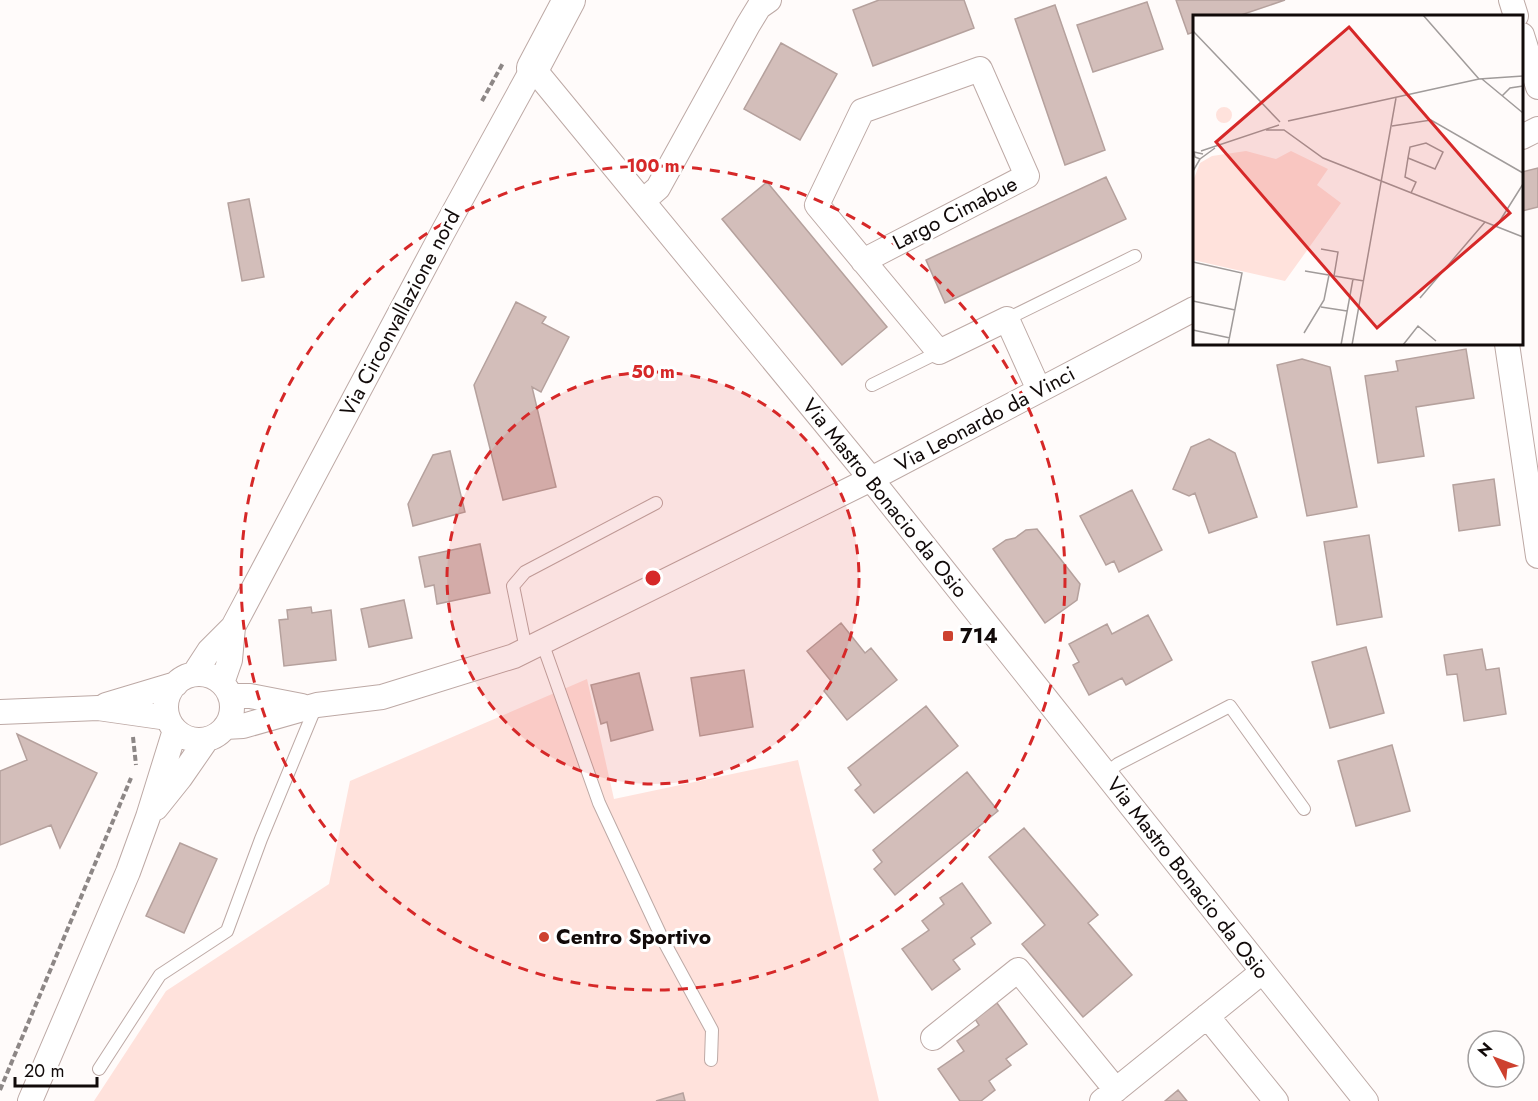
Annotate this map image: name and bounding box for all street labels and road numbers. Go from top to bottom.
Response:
street label: Largo Cimabue [887,169,1023,257]
street label: Via Circonvallazione nord [333,204,467,422]
street label: Via Leonardo da Vinci [890,359,1080,479]
street label: Via Mastro Bonacio da Osio [795,392,975,604]
street label: Via Mastro Bonacio da Osio [1100,771,1276,985]

